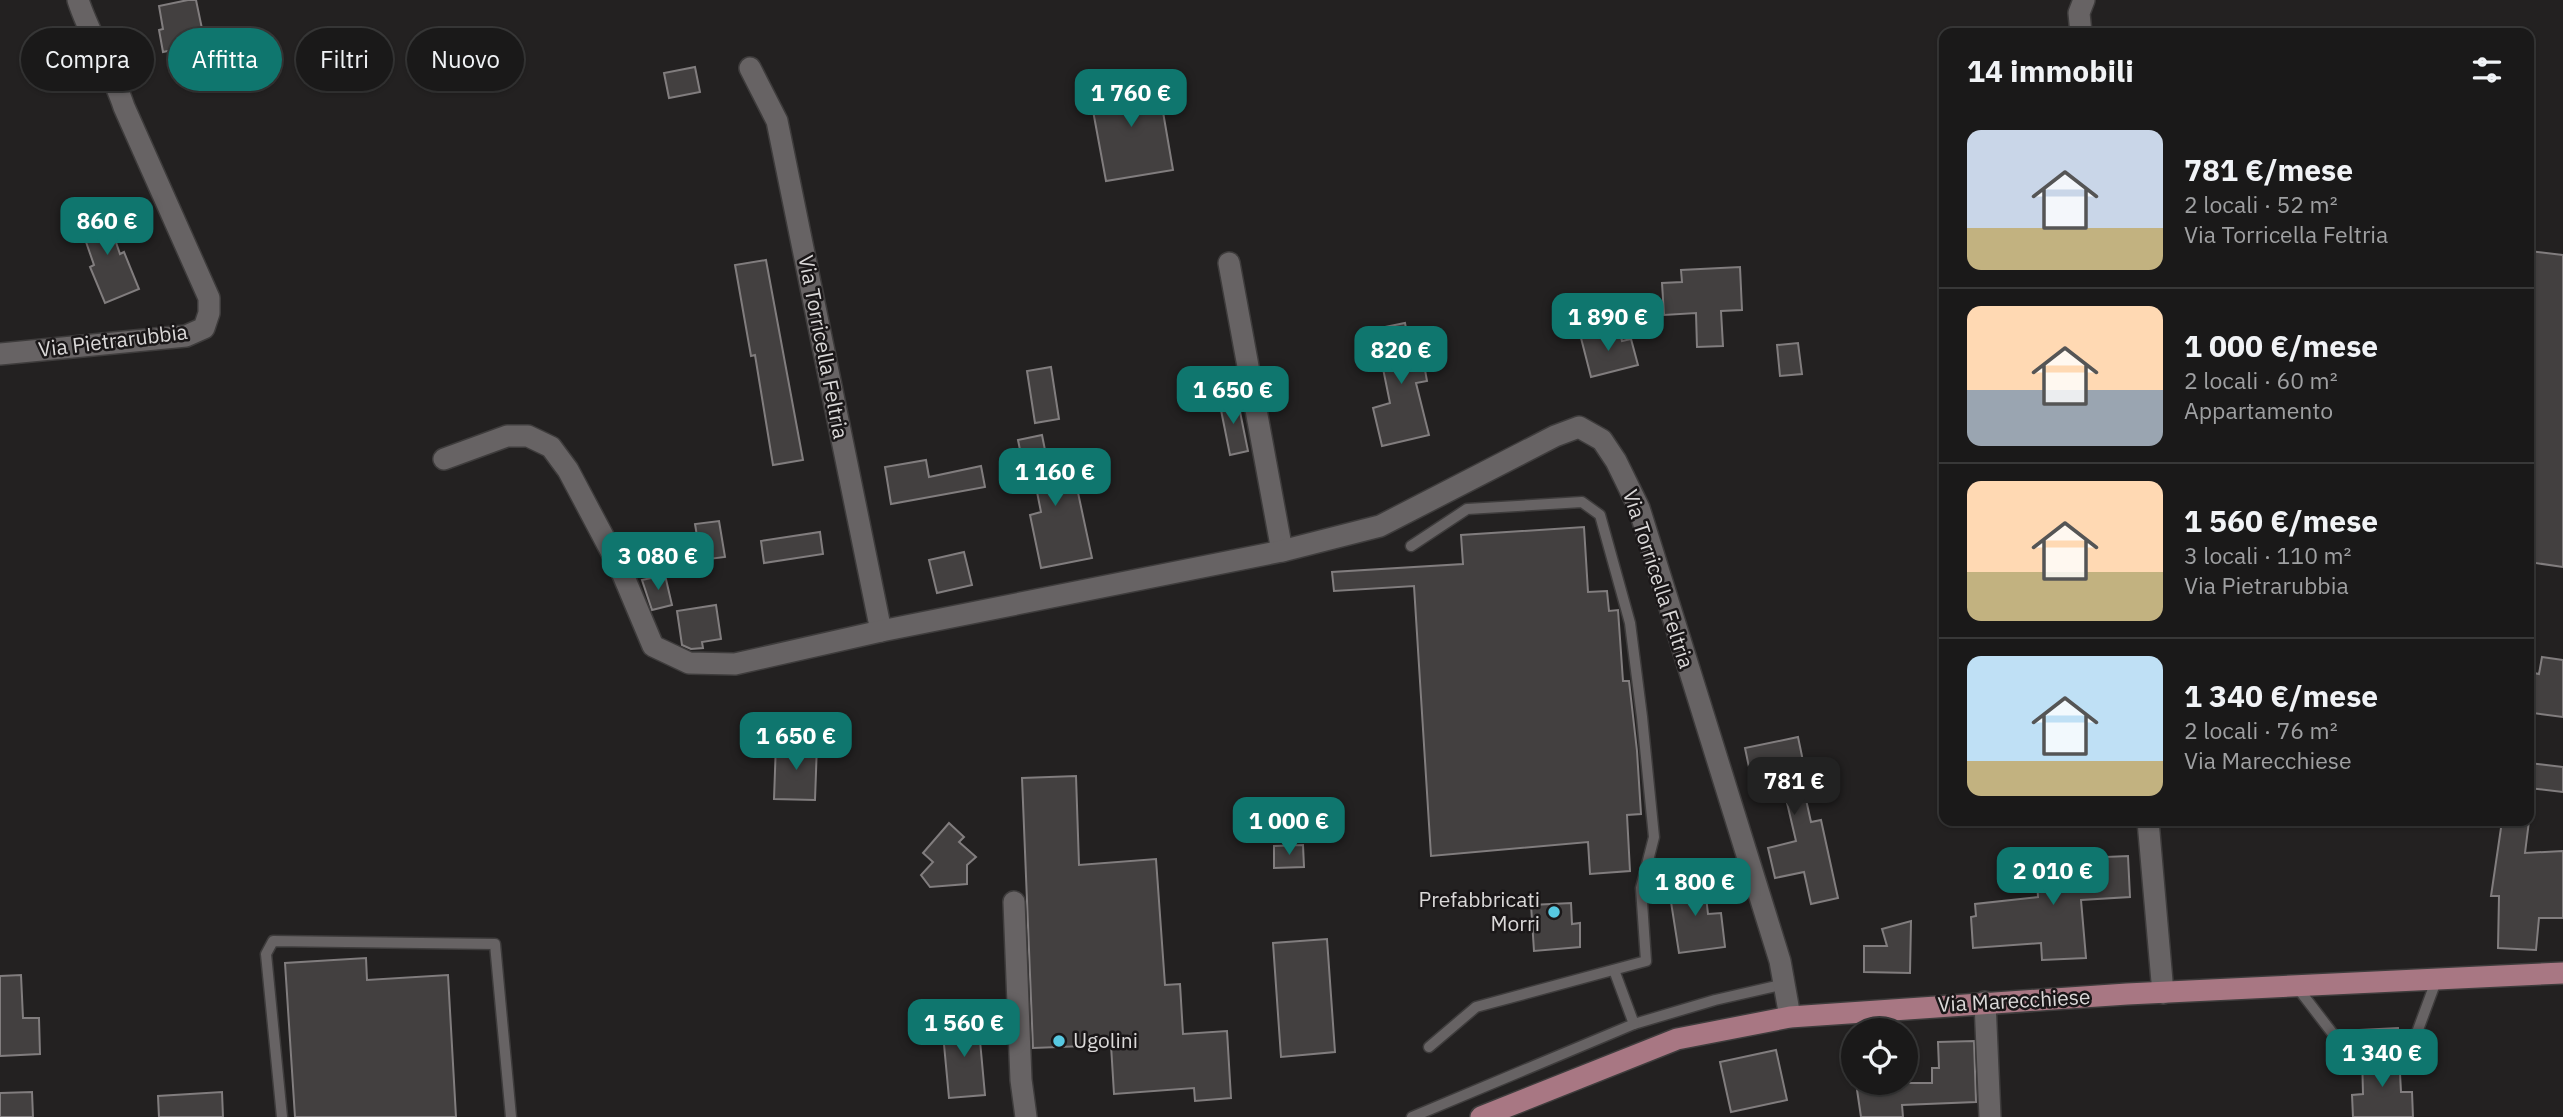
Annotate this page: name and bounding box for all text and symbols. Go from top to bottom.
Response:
chip: Compra [21,28,154,91]
chip: Affitta [168,28,282,91]
chip: Filtri [296,28,393,91]
chip: Nuovo [407,28,524,91]
text: 14 immobili [1967,51,2134,90]
icon: filters [2468,51,2506,89]
pin: 1 760 € [1066,69,1196,129]
text: 1 760 € [1091,77,1171,107]
text: 781 €/mese [2184,150,2353,189]
icon: home [2023,158,2107,242]
text: 2 locali · 52 m² [2184,189,2338,219]
pin: 860 € [58,198,156,257]
text: 860 € [76,205,138,235]
text: Via Torricella Feltria [2184,219,2388,249]
street label: Via Torricella Feltria [792,253,856,441]
pin: 1 890 € [1543,294,1673,353]
text: 1 890 € [1568,301,1648,331]
street label: Via Pietrarubbia [37,317,189,363]
pin: 820 € [1352,326,1450,386]
text: 1 000 €/mese [2184,326,2378,365]
text: 820 € [1370,334,1432,364]
icon: home [2023,334,2107,418]
text: 2 locali · 60 m² [2184,365,2338,395]
pin: 1 650 € [1168,366,1298,426]
text: 1 650 € [1193,374,1273,404]
text: Appartamento [2184,395,2333,425]
pin: 1 160 € [990,448,1120,508]
text: 1 160 € [1015,456,1095,486]
street label: Via Torricella Feltria [1617,486,1701,672]
text: 1 560 €/mese [2184,501,2378,540]
icon: home [2023,509,2107,593]
pin: 3 080 € [593,532,723,592]
text: 3 080 € [618,540,698,570]
text: 3 locali · 110 m² [2184,540,2351,570]
text: Via Pietrarubbia [2184,570,2349,600]
text: 1 340 €/mese [2184,676,2378,715]
icon: home [2023,684,2107,768]
pin: 1 650 € [731,712,861,772]
text: 2 locali · 76 m² [2184,715,2338,745]
text: 1 650 € [756,720,836,750]
text: Via Marecchiese [2184,745,2352,775]
pin: 781 € [1745,758,1843,817]
text: 781 € [1763,765,1825,795]
pin: 1 000 € [1224,798,1354,857]
text: 1 000 € [1249,805,1329,835]
pin: 2 010 € [1988,848,2118,907]
text: 2 010 € [2013,855,2093,885]
pin: 1 800 € [1630,858,1760,918]
text: 1 800 € [1655,866,1735,896]
place label: Prefabbricati Morri [1419,885,1540,937]
marker: Prefabbricati Morri [1546,904,1562,920]
street label: Via Marecchiese [1937,982,2091,1018]
pin: 1 560 € [899,1000,1029,1059]
text: 1 560 € [924,1007,1004,1037]
map controls [1841,1018,1918,1095]
button: locate [1841,1018,1918,1095]
place label: Ugolini [1073,1026,1138,1054]
pin: 1 340 € [2317,1030,2447,1089]
marker: Ugolini [1051,1033,1067,1049]
text: 1 340 € [2342,1037,2422,1067]

